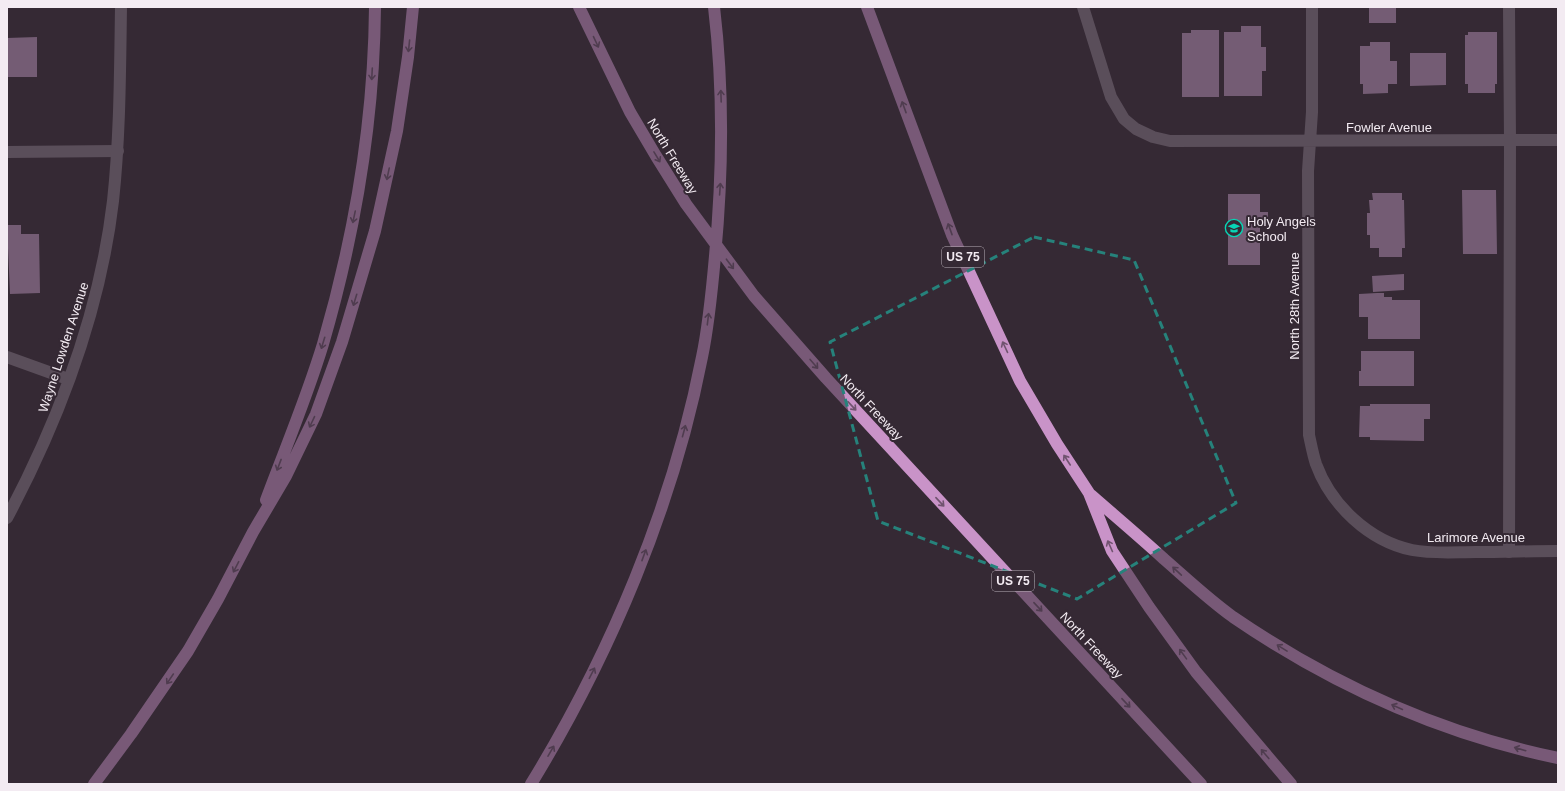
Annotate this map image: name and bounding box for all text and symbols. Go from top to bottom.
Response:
one-way arrow [593,36,600,48]
one-way arrow [405,39,413,52]
one-way arrow [369,67,376,80]
one-way arrow [718,90,725,103]
one-way arrow [900,101,908,113]
street label: North Freeway [644,116,701,197]
street label: Fowler Avenue [1346,120,1432,135]
one-way arrow [653,151,661,163]
one-way arrow [384,167,392,180]
one-way arrow [717,183,724,196]
one-way arrow [349,210,357,223]
place label: Holy Angels School [1247,214,1316,244]
school or university icon: Holy Angels School [1224,218,1244,238]
one-way arrow [945,223,953,235]
road number: US 75 [942,247,984,267]
street label: North 28th Avenue [1287,252,1302,360]
one-way arrow [726,258,735,269]
street label: Wayne Lowden Avenue [35,280,92,414]
one-way arrow [351,293,358,306]
one-way arrow [704,313,712,326]
one-way arrow [319,336,326,349]
one-way arrow [1000,341,1008,353]
one-way arrow [809,359,818,369]
street label: North Freeway [837,371,907,444]
one-way arrow [847,401,857,411]
one-way arrow [308,416,315,428]
one-way arrow [681,425,688,438]
one-way arrow [1063,454,1071,466]
one-way arrow [275,459,283,471]
one-way arrow [935,496,944,506]
street label: Larimore Avenue [1427,530,1525,545]
one-way arrow [1106,541,1113,553]
one-way arrow [641,549,649,561]
one-way arrow [231,561,239,573]
one-way arrow [1172,566,1182,576]
road number: US 75 [992,571,1034,591]
one-way arrow [1033,602,1042,612]
street label: North Freeway [1057,609,1127,682]
one-way arrow [1276,643,1288,651]
one-way arrow [1179,649,1187,660]
one-way arrow [588,668,596,680]
one-way arrow [165,673,173,685]
one-way arrow [1121,698,1131,708]
one-way arrow [1391,703,1403,711]
one-way arrow [548,745,556,757]
one-way arrow [1514,745,1527,753]
one-way arrow [1261,749,1270,760]

